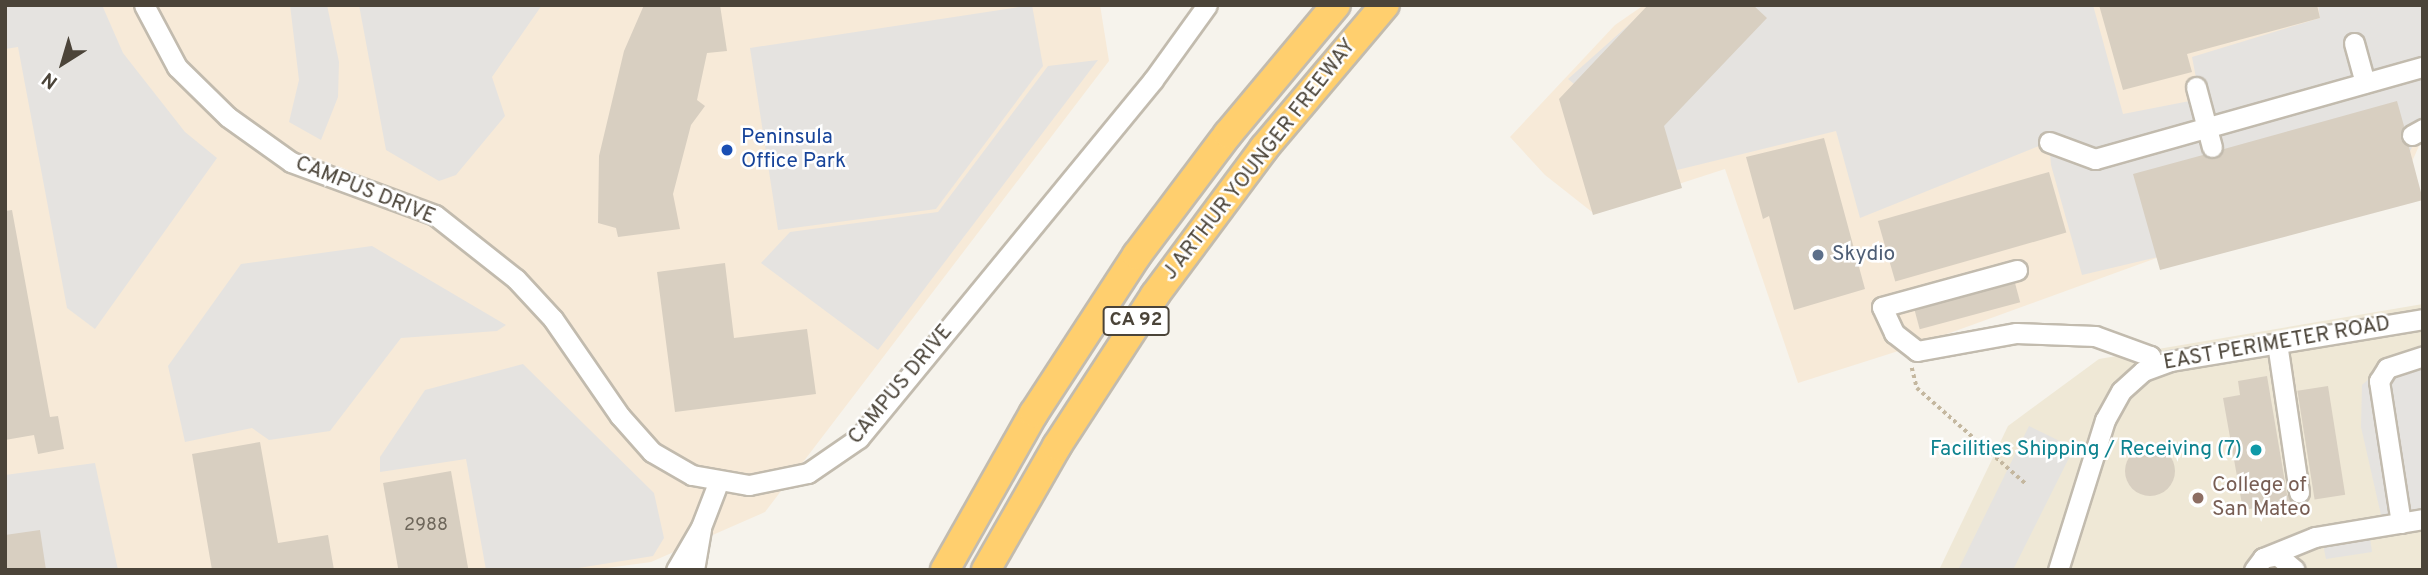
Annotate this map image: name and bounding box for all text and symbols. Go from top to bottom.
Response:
north arrow [28,28,98,98]
street label: J ARTHUR YOUNGER FREEWAY [1158,34,1362,286]
text: N [38,66,63,93]
place label: Peninsula Office Park [741,125,846,175]
marker: Peninsula Office Park [719,142,735,158]
street label: CAMPUS DRIVE [291,151,439,231]
place label: Skydio [1832,242,1895,268]
marker: Skydio [1810,247,1826,263]
road number: CA 92 [1101,306,1171,336]
street label: EAST PERIMETER ROAD [2161,312,2393,376]
street label: CAMPUS DRIVE [844,320,958,450]
place label: Facilities Shipping / Receiving (7) [1930,437,2242,463]
marker: Facilities Shipping / Receiving (7) [2248,442,2264,458]
place label: College of San Mateo [2212,473,2311,523]
marker: College of San Mateo [2190,490,2206,506]
house number: 2988 [404,515,448,537]

